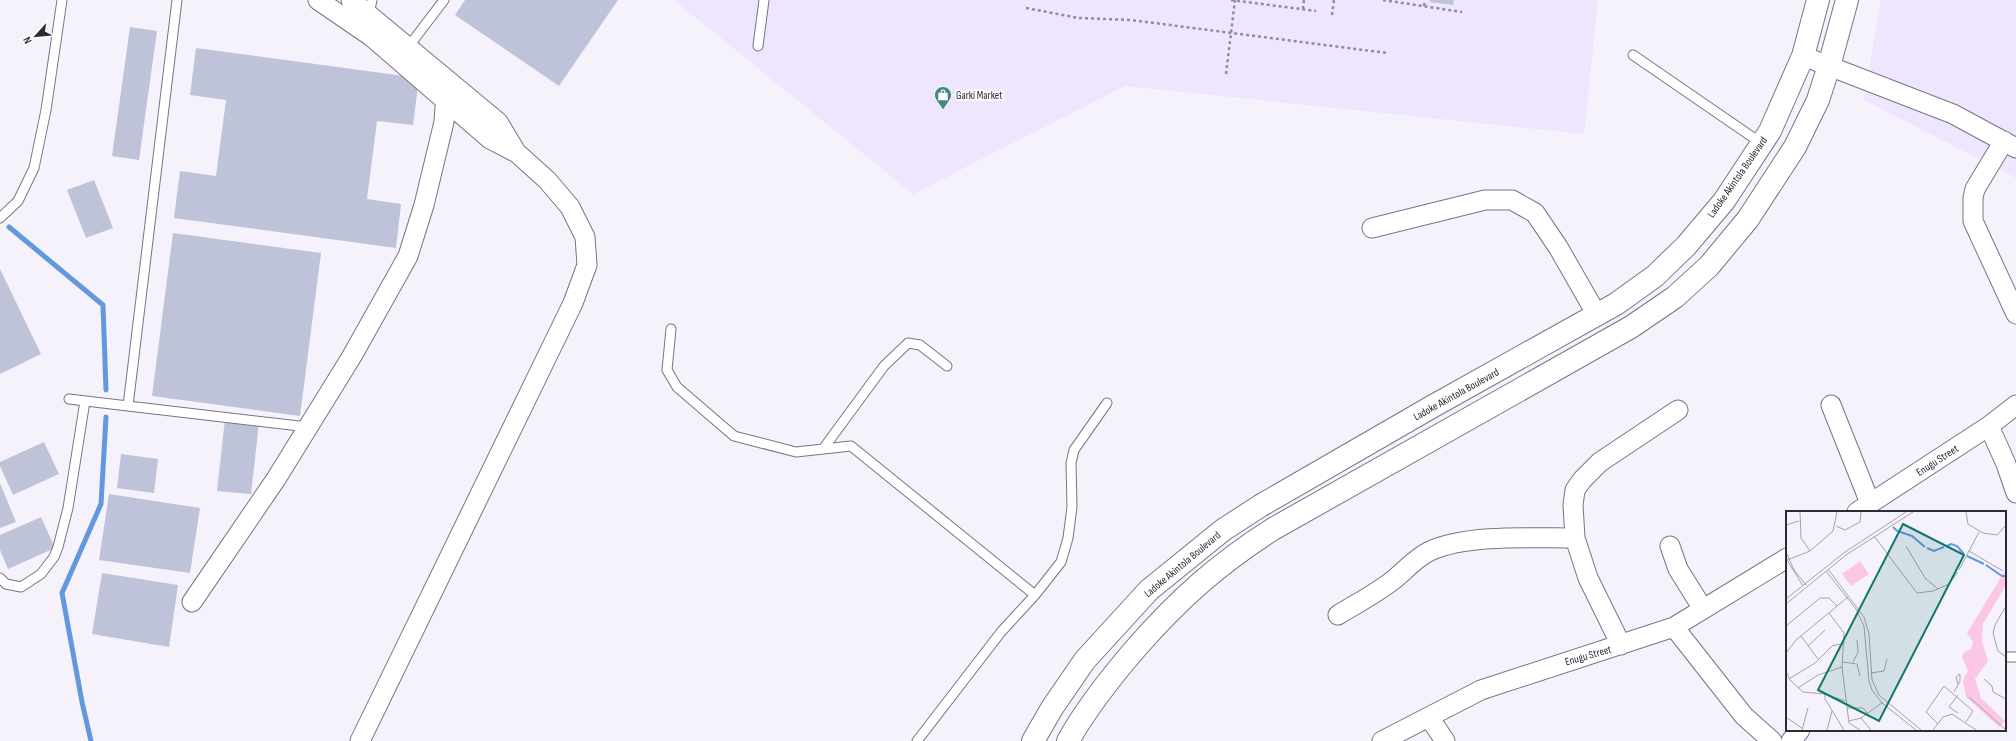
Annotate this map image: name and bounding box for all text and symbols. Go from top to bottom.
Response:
north arrow [16,16,56,56]
text: N [20,35,35,46]
shop icon: Garki Market [933,85,953,110]
place label: Garki Market [956,89,1003,102]
street label: Ladoke Akintola Boulevard [1705,134,1770,220]
street label: Ladoke Akintola Boulevard [1411,365,1502,423]
street label: Enugu Street [1914,442,1961,479]
inset map [1786,511,2006,731]
street label: Ladoke Akintola Boulevard [1141,528,1223,600]
street label: Enugu Street [1563,642,1614,668]

